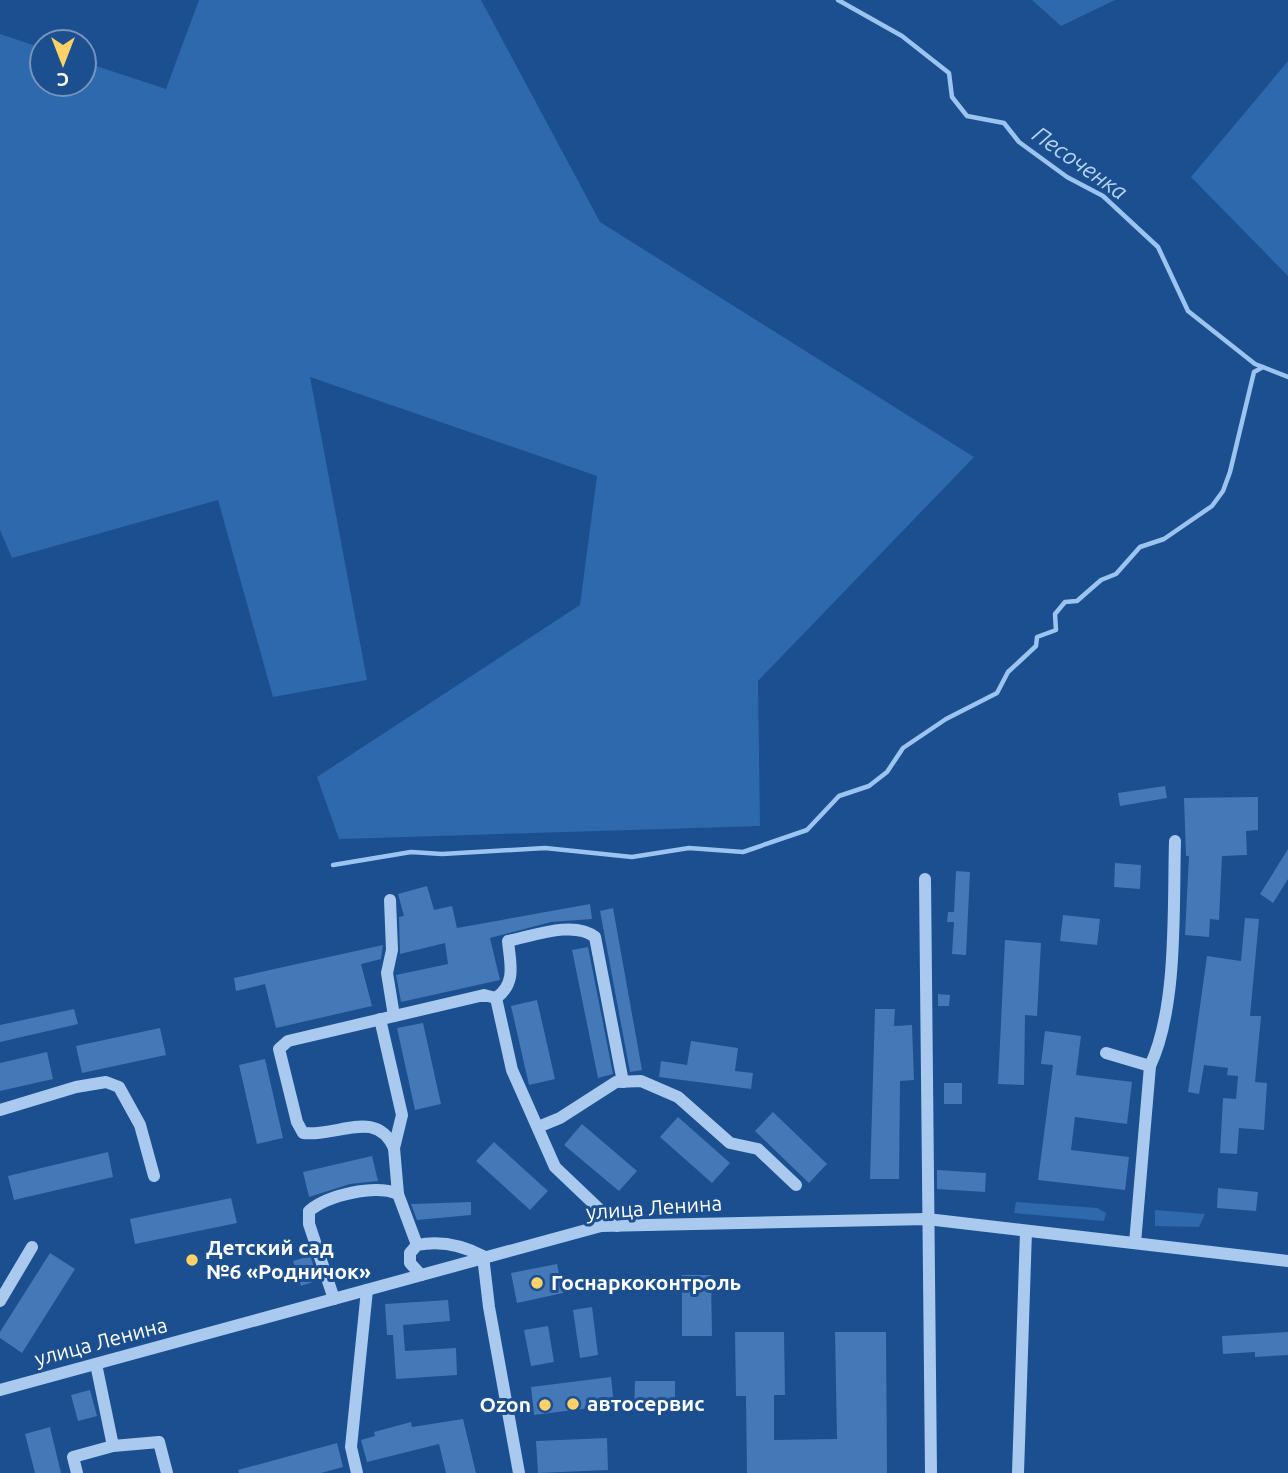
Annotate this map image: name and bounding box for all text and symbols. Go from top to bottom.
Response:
north arrow [28,28,98,98]
text: С [57,69,69,91]
water label: Песоченка [1028,121,1132,204]
street label: улица Ленина [585,1190,723,1224]
place label: Детский сад №6 «Родничок» [206,1235,371,1283]
marker: Детский сад №6 «Родничок» [184,1252,200,1268]
place label: Госнаркоконтроль [551,1270,741,1294]
marker: Госнаркоконтроль [529,1275,545,1291]
street label: улица Ленина [32,1312,170,1370]
place label: автосервис [587,1391,704,1415]
place label: Ozon [480,1392,531,1416]
marker: автосервис [565,1396,581,1412]
marker: Ozon [537,1397,553,1413]

